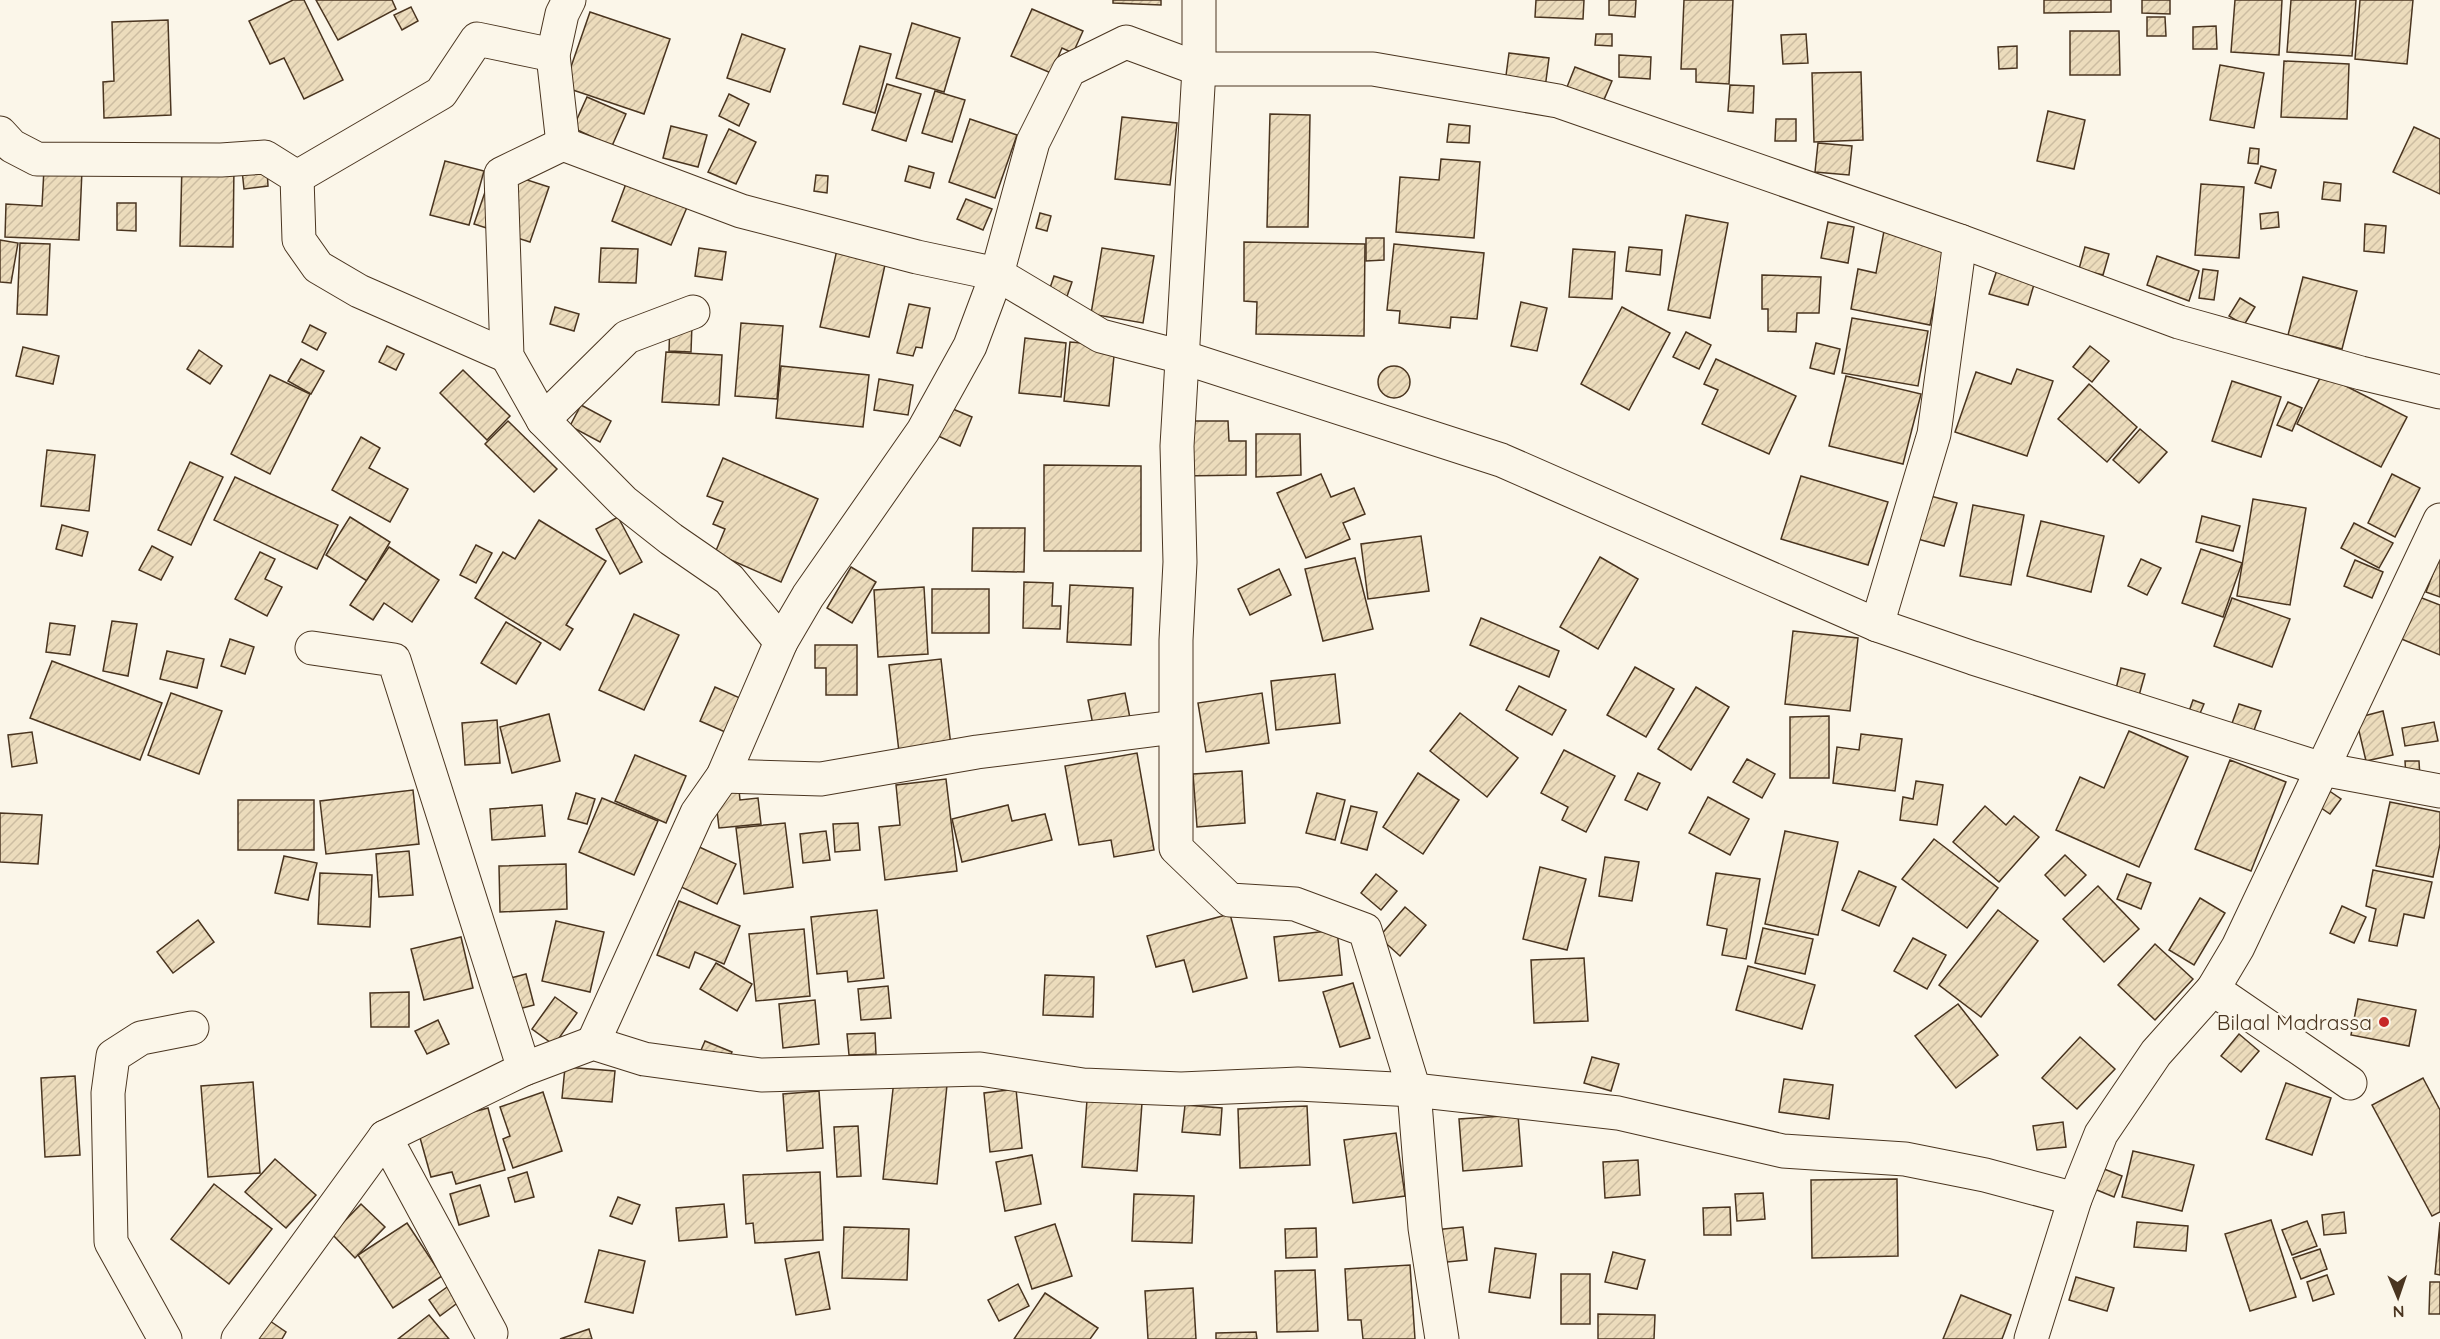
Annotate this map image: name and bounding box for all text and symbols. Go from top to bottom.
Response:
place label: Bilaal Madrassa [2217,1009,2372,1035]
marker: Bilaal Madrassa [2377,1015,2391,1029]
north arrow [2368,1267,2428,1327]
text: N [2392,1302,2405,1322]

